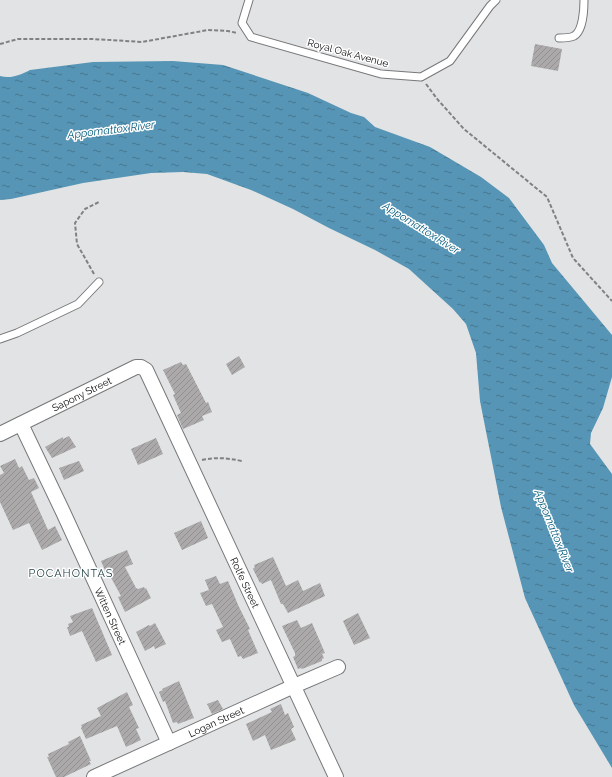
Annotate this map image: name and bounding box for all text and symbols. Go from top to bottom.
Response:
street label: Royal Oak Avenue [306,37,390,69]
water label: Appomattox River [66,118,157,142]
water label: Appomattox River [379,199,463,257]
street label: Sapony Street [50,374,114,413]
water label: Appomattox River [531,487,577,575]
street label: Rolfe Street [229,556,262,610]
district label: POCAHONTAS [29,567,113,580]
street label: Witten Street [93,586,129,647]
street label: Logan Street [187,704,246,739]

